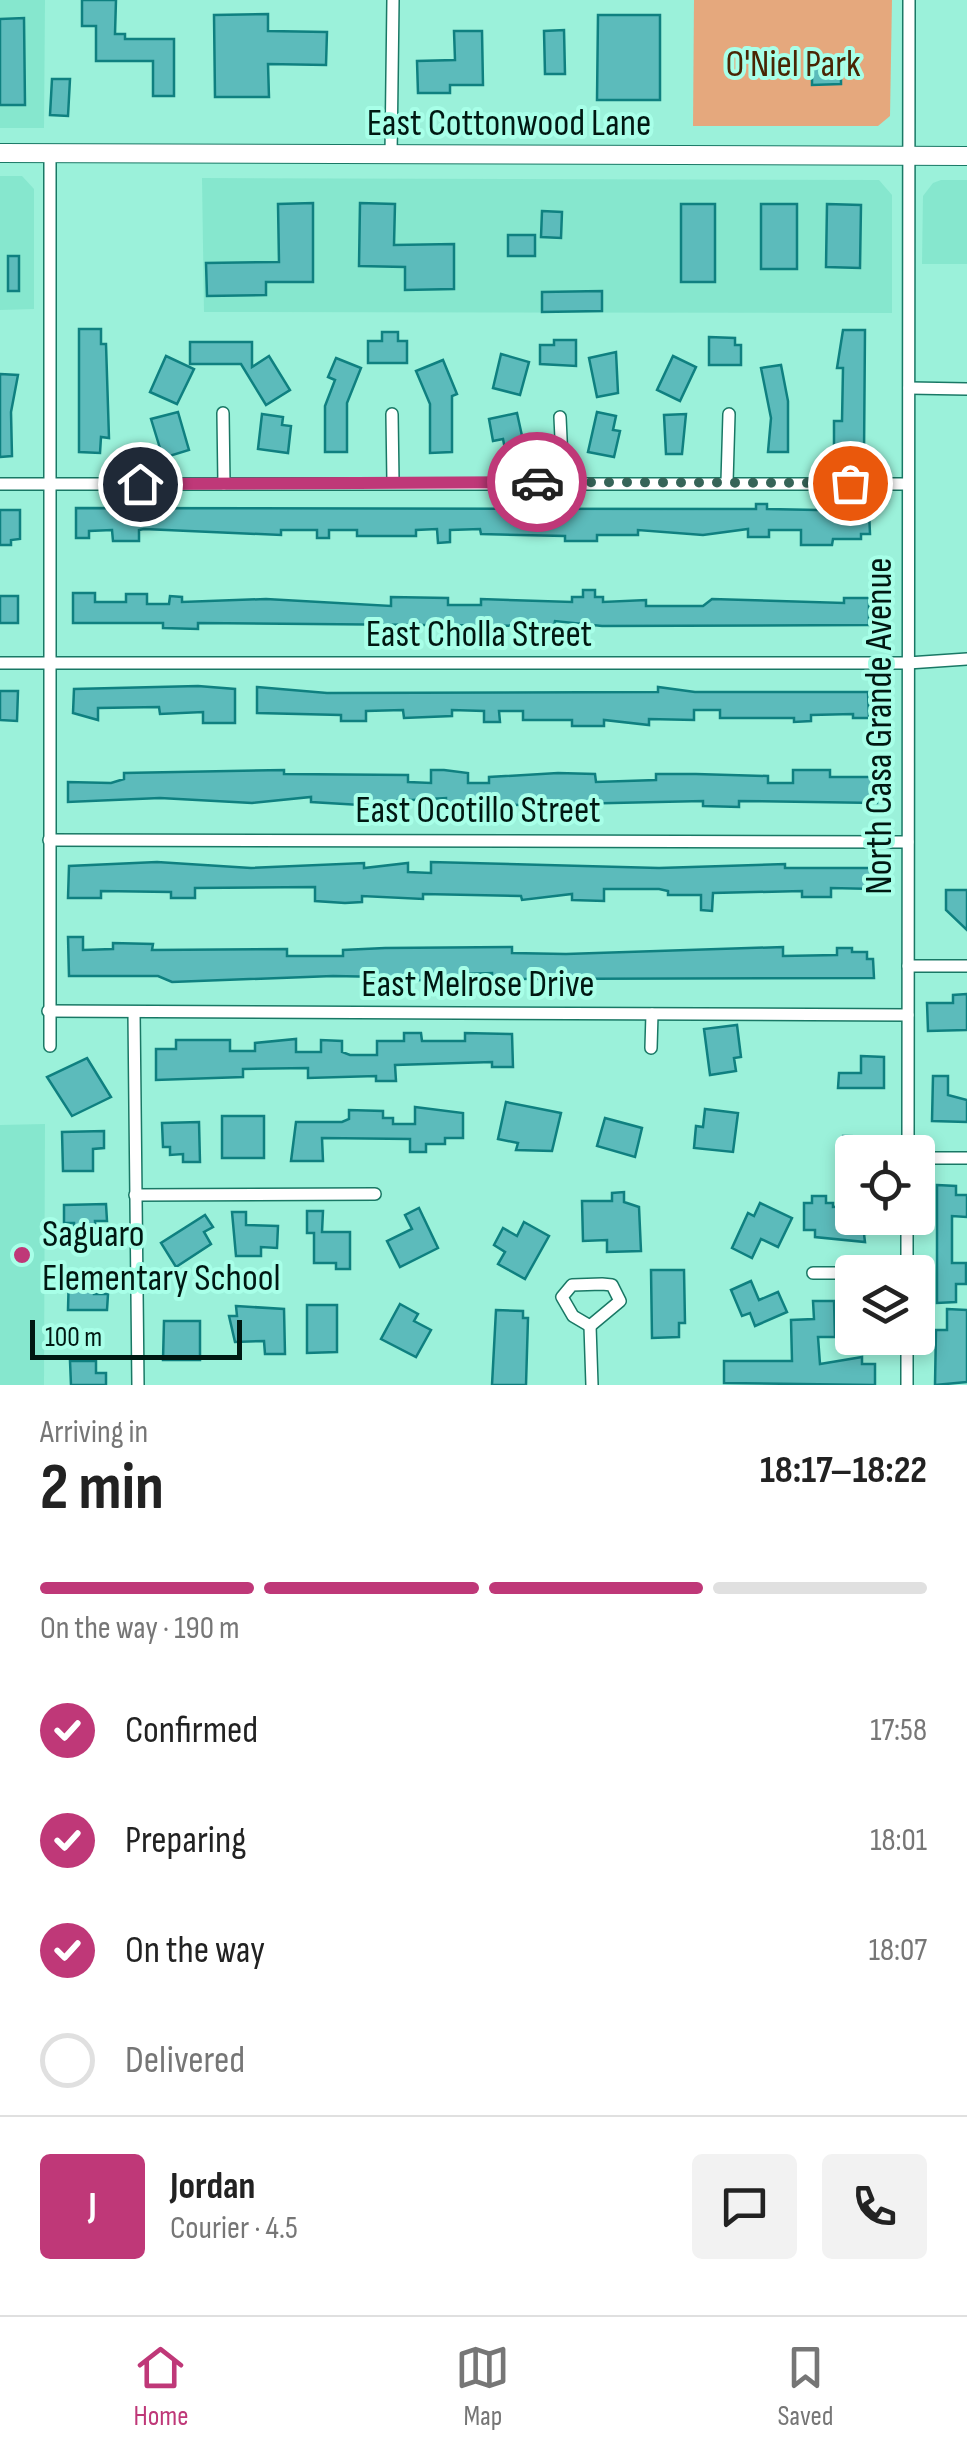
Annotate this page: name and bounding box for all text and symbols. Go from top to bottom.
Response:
park label: O'Niel Park [725,42,861,87]
street label: East Cottonwood Lane [367,101,651,146]
courier [487,432,587,532]
pin [808,441,893,526]
pin [98,442,183,527]
icon: car [510,455,565,510]
icon: bag [823,456,878,511]
icon: home [113,457,168,512]
street label: North Casa Grande Avenue [857,557,902,895]
street label: East Cholla Street [366,612,592,657]
street label: East Ocotillo Street [355,788,601,833]
street label: East Melrose Drive [361,962,595,1007]
map controls [835,1135,935,1355]
button: locate [835,1135,935,1235]
place label: Saguaro Elementary School [42,1212,281,1301]
marker: Saguaro Elementary School [11,1244,33,1266]
button: layers [835,1255,935,1355]
scale bar [30,1315,242,1360]
text: 100 m [45,1321,102,1354]
text: Arriving in [40,1413,148,1452]
text: 18:17–18:22 [760,1448,927,1493]
text: 2 min [40,1450,164,1528]
text: On the way · 190 m [40,1609,240,1648]
icon: check [40,1703,95,1758]
text: Confirmed [125,1708,258,1753]
text: 17:58 [870,1711,927,1750]
icon: check [40,1813,95,1868]
text: Preparing [125,1818,246,1863]
text: 18:01 [870,1821,927,1860]
icon: check [40,1923,95,1978]
text: On the way [125,1928,265,1973]
text: 18:07 [869,1931,927,1970]
text: Delivered [125,2038,245,2083]
button: chat [692,2154,797,2259]
button: phone [822,2154,927,2259]
text: Jordan [170,2164,255,2209]
text: J [88,2184,97,2229]
text: Courier · 4.5 [170,2209,298,2248]
tab: Home [133,2340,189,2433]
tab: Map [455,2340,510,2433]
tab: Saved [777,2340,834,2433]

